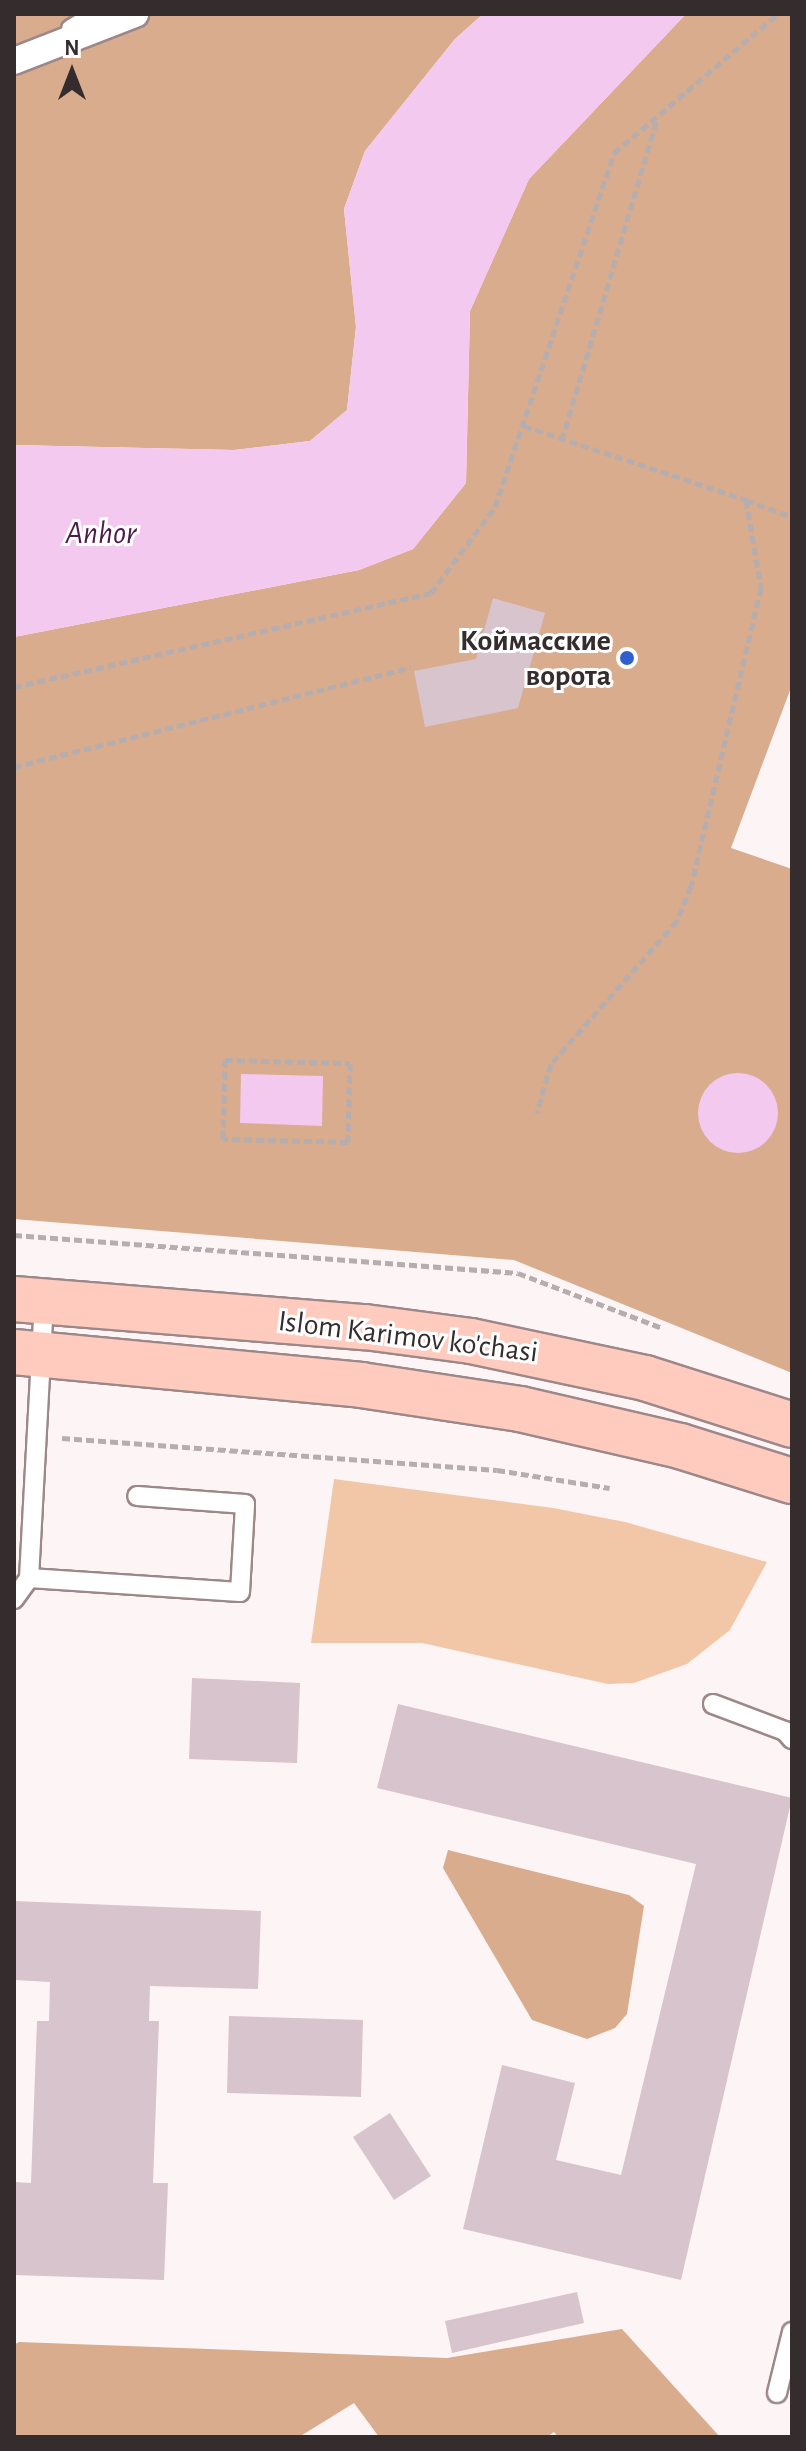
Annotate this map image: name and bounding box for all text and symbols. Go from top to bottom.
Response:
north arrow [32,32,112,112]
text: N [64,37,80,59]
water label: Anhor [65,514,137,552]
place label: Коймасские ворота [460,623,611,694]
marker: Коймасские ворота [618,649,636,667]
street label: Islom Karimov ko'chasi [276,1303,540,1371]

